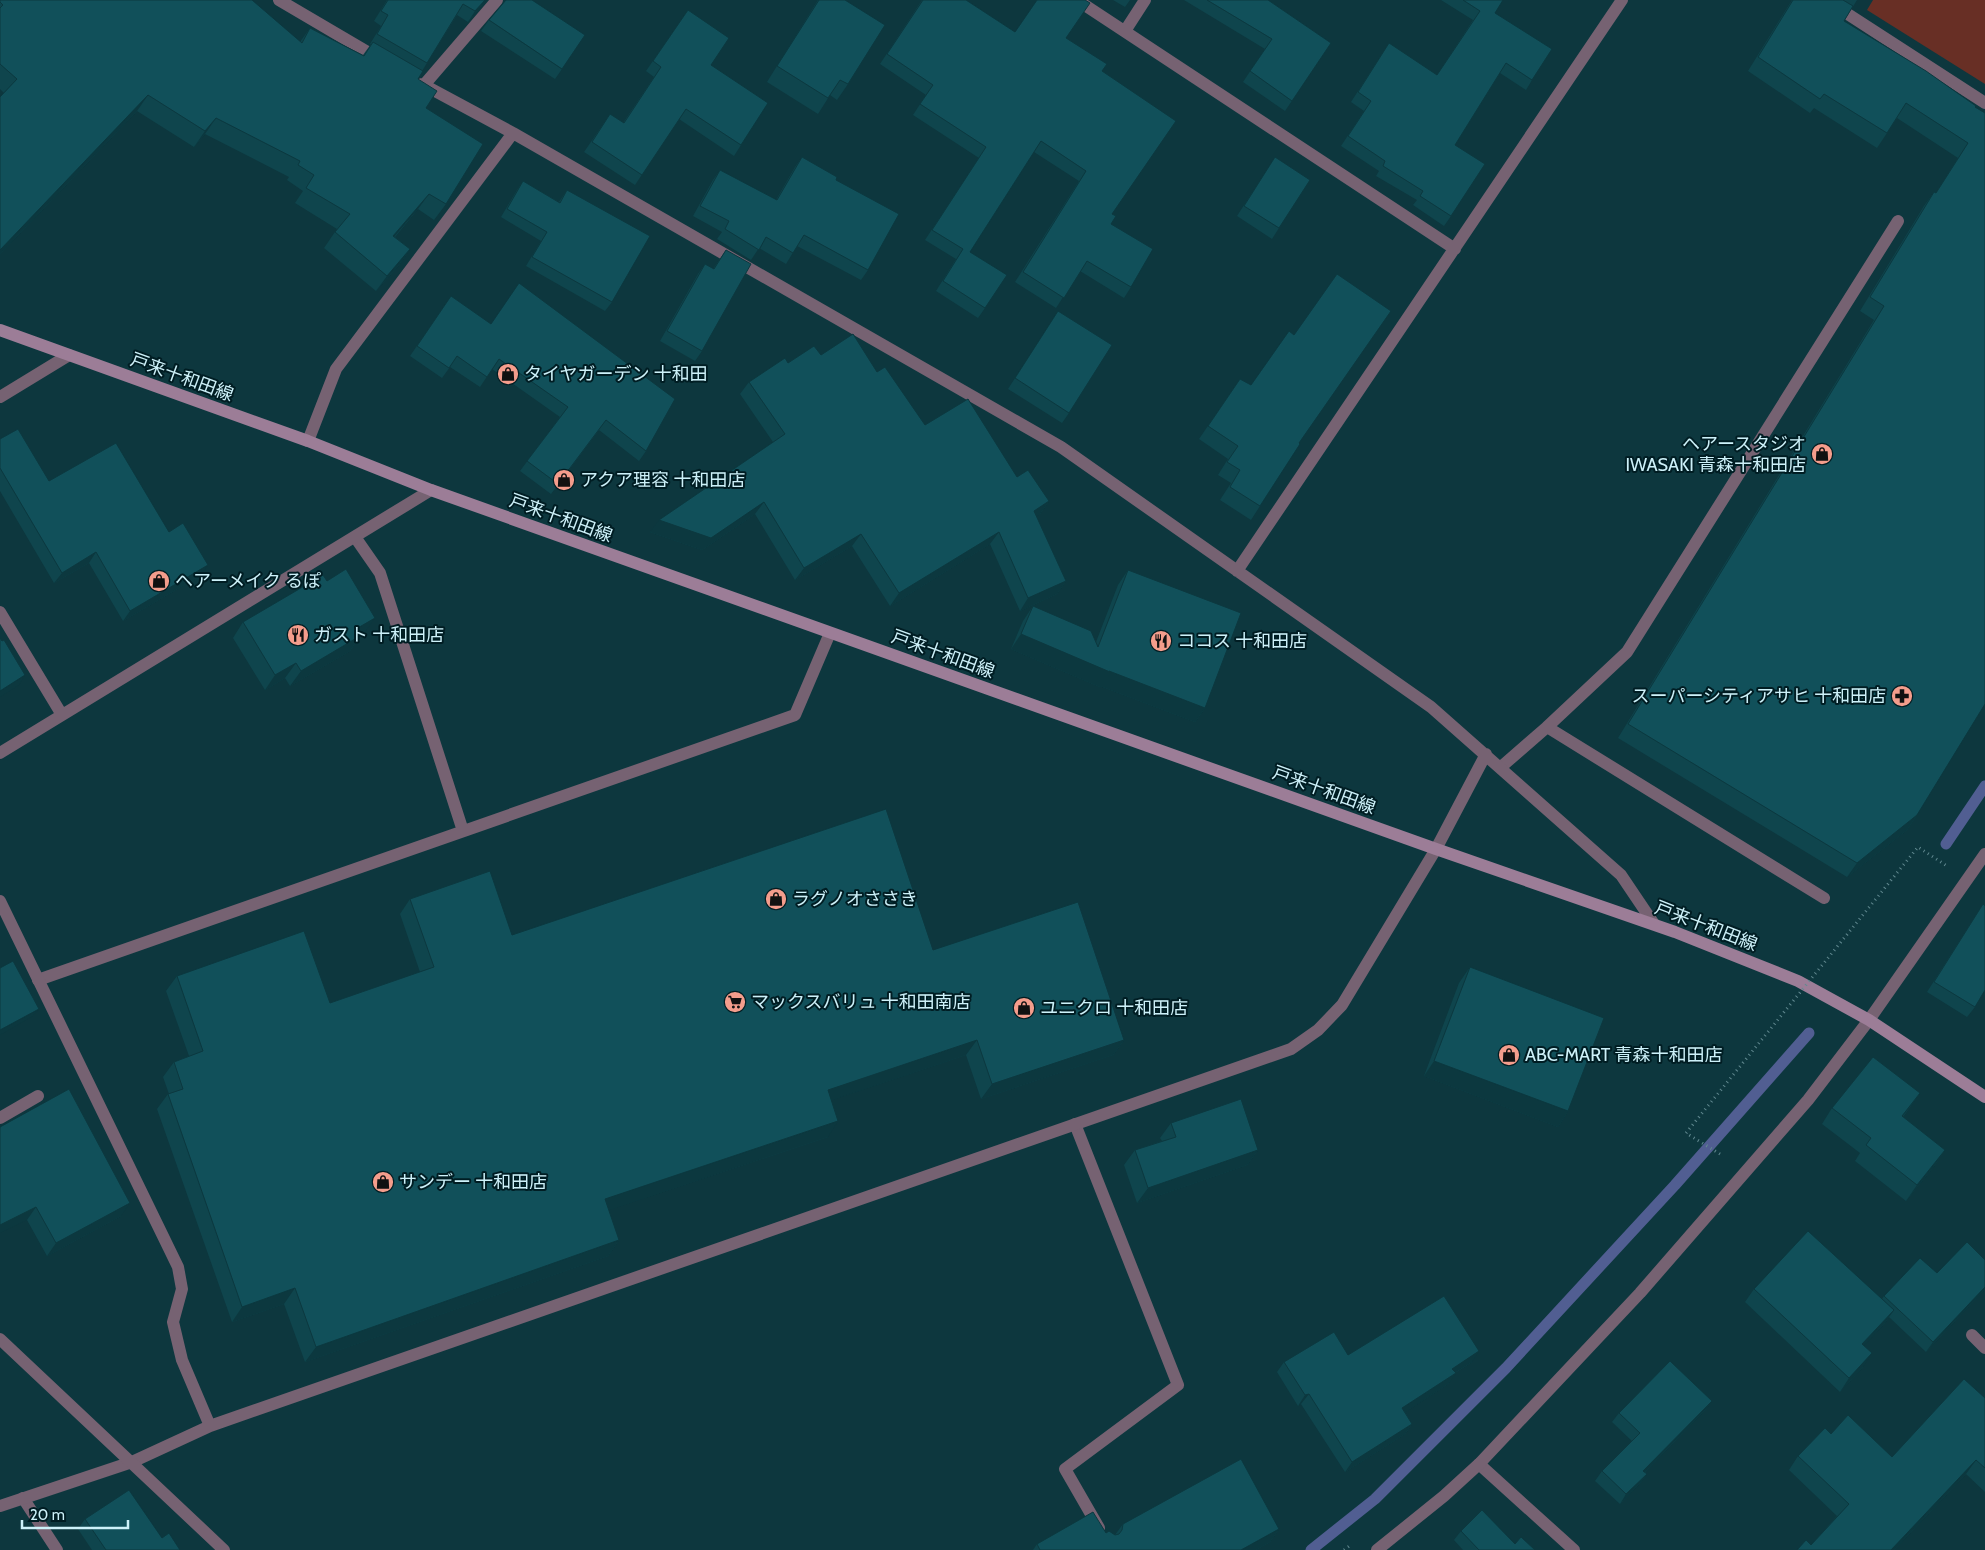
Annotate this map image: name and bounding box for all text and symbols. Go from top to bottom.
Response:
street label: 戸来十和田線 [127,348,237,406]
shop icon: タイヤガーデン 十和田 [496,362,520,386]
place label: タイヤガーデン 十和田 [524,363,708,385]
place label: ヘアースタジオ IWASAKI 青森十和田店 [1626,433,1806,476]
shop icon: ヘアースタジオ IWASAKI 青森十和田店 [1810,442,1834,466]
shop icon: アクア理容 十和田店 [552,468,576,492]
place label: アクア理容 十和田店 [580,469,745,491]
street label: 戸来十和田線 [506,489,616,547]
shop icon: ヘアーメイク るぽ [147,569,171,593]
place label: ヘアーメイク るぽ [175,570,321,592]
restaurant icon: ガスト 十和田店 [286,623,310,647]
place label: ガスト 十和田店 [314,624,444,646]
street label: 戸来十和田線 [888,625,998,683]
restaurant icon: ココス 十和田店 [1149,629,1173,653]
place label: ココス 十和田店 [1177,630,1307,652]
pharmacy icon: スーパーシティアサヒ 十和田店 [1890,684,1914,708]
place label: スーパーシティアサヒ 十和田店 [1632,685,1886,707]
street label: 戸来十和田線 [1269,761,1379,819]
shop icon: ラグノオささき [764,887,788,911]
place label: ラグノオささき [792,888,918,910]
street label: 戸来十和田線 [1652,896,1760,956]
supermarket icon: マックスバリュ 十和田南店 [723,990,747,1014]
place label: マックスバリュ 十和田南店 [751,991,971,1013]
shop icon: ユニクロ 十和田店 [1012,996,1036,1020]
place label: ユニクロ 十和田店 [1040,997,1188,1019]
shop icon: ABC-MART 青森十和田店 [1497,1043,1521,1067]
place label: ABC-MART 青森十和田店 [1525,1044,1722,1066]
shop icon: サンデー 十和田店 [371,1170,395,1194]
place label: サンデー 十和田店 [399,1171,547,1193]
scale bar [22,1498,129,1530]
text: 20 m [30,1506,65,1524]

